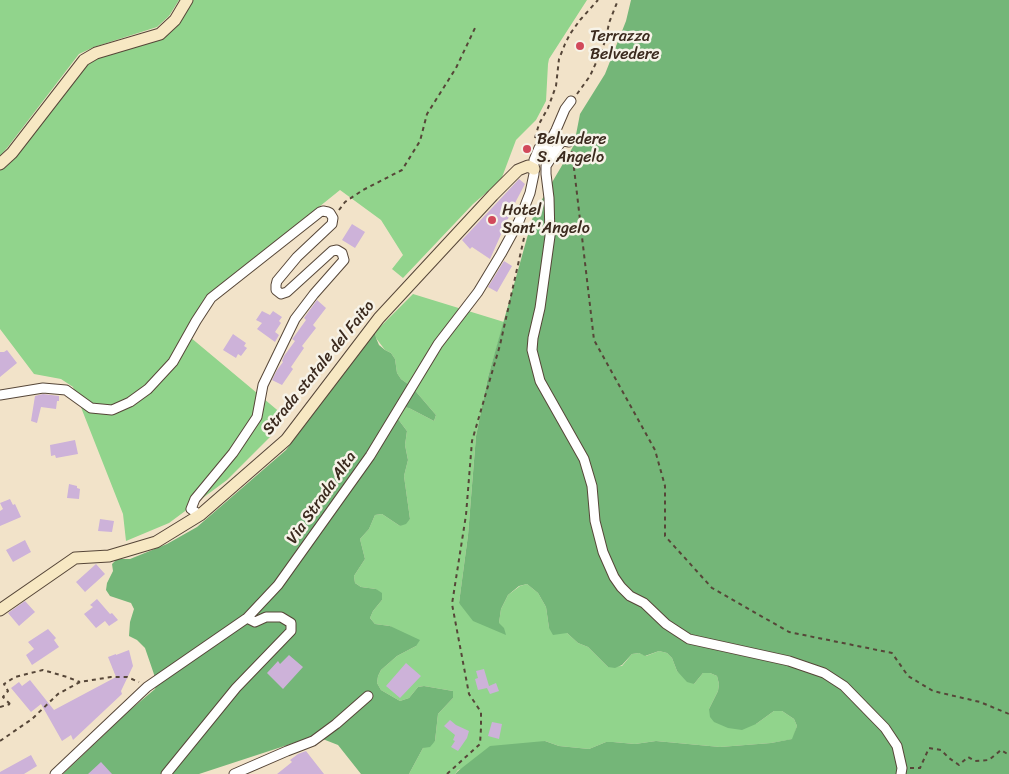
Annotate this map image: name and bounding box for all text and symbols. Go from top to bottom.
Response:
place label: Terrazza Belvedere [590,27,659,65]
marker: Terrazza Belvedere [574,40,586,52]
place label: Belvedere S. Angelo [537,130,606,168]
marker: Belvedere S. Angelo [521,143,533,155]
place label: Hotel Sant'Angelo [502,201,590,239]
marker: Hotel Sant'Angelo [486,214,498,226]
street label: Strada statale del Faito [259,297,379,439]
street label: Via Strada Alta [283,448,361,548]

